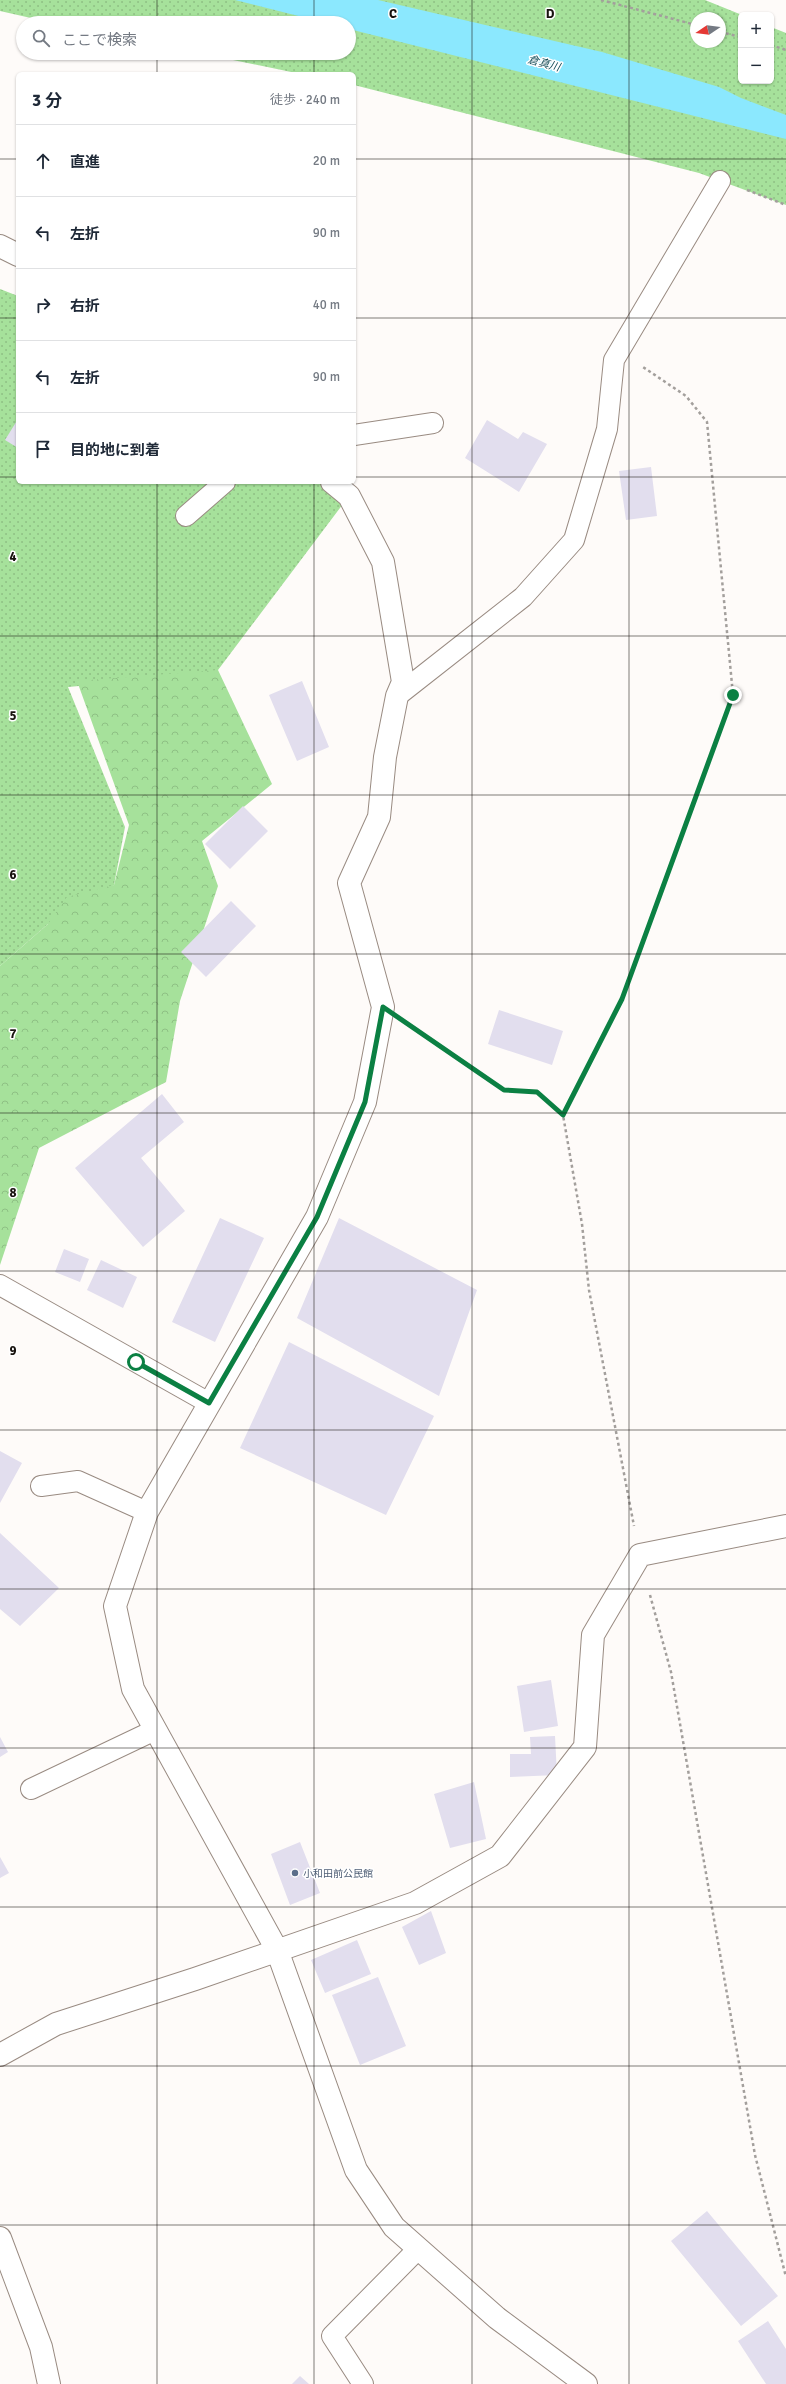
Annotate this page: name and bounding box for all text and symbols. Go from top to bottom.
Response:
text: C [389,6,397,22]
text: D [546,6,555,22]
north arrow [690,12,726,48]
map controls [738,12,774,84]
button: + [738,12,774,48]
search box [16,16,356,60]
icon: search [30,27,52,49]
text: ここで検索 [62,31,137,49]
button: − [738,48,774,84]
water label: 倉真川 [526,53,562,74]
text: 3 分 [32,90,62,111]
text: 徒歩 · 240 m [270,92,340,108]
icon: ahead [32,150,54,172]
text: 直進 [70,153,100,171]
text: 20 m [313,153,340,169]
icon: left [32,222,54,244]
text: 左折 [70,225,100,243]
text: 90 m [313,225,340,241]
icon: right [32,294,54,316]
text: 右折 [70,297,100,315]
text: 40 m [313,297,340,313]
icon: left [32,366,54,388]
text: 左折 [70,369,100,387]
text: 90 m [313,369,340,385]
icon: arrive [32,438,54,460]
text: 目的地に到着 [70,441,160,459]
text: 4 [9,549,17,565]
route end [724,686,742,704]
text: 5 [9,708,17,724]
text: 6 [9,867,17,883]
text: 7 [9,1026,17,1042]
text: 8 [9,1185,17,1201]
text: 9 [9,1343,17,1359]
route start [127,1353,145,1371]
marker: 小和田前公民館 [290,1868,300,1878]
place label: 小和田前公民館 [303,1868,373,1880]

